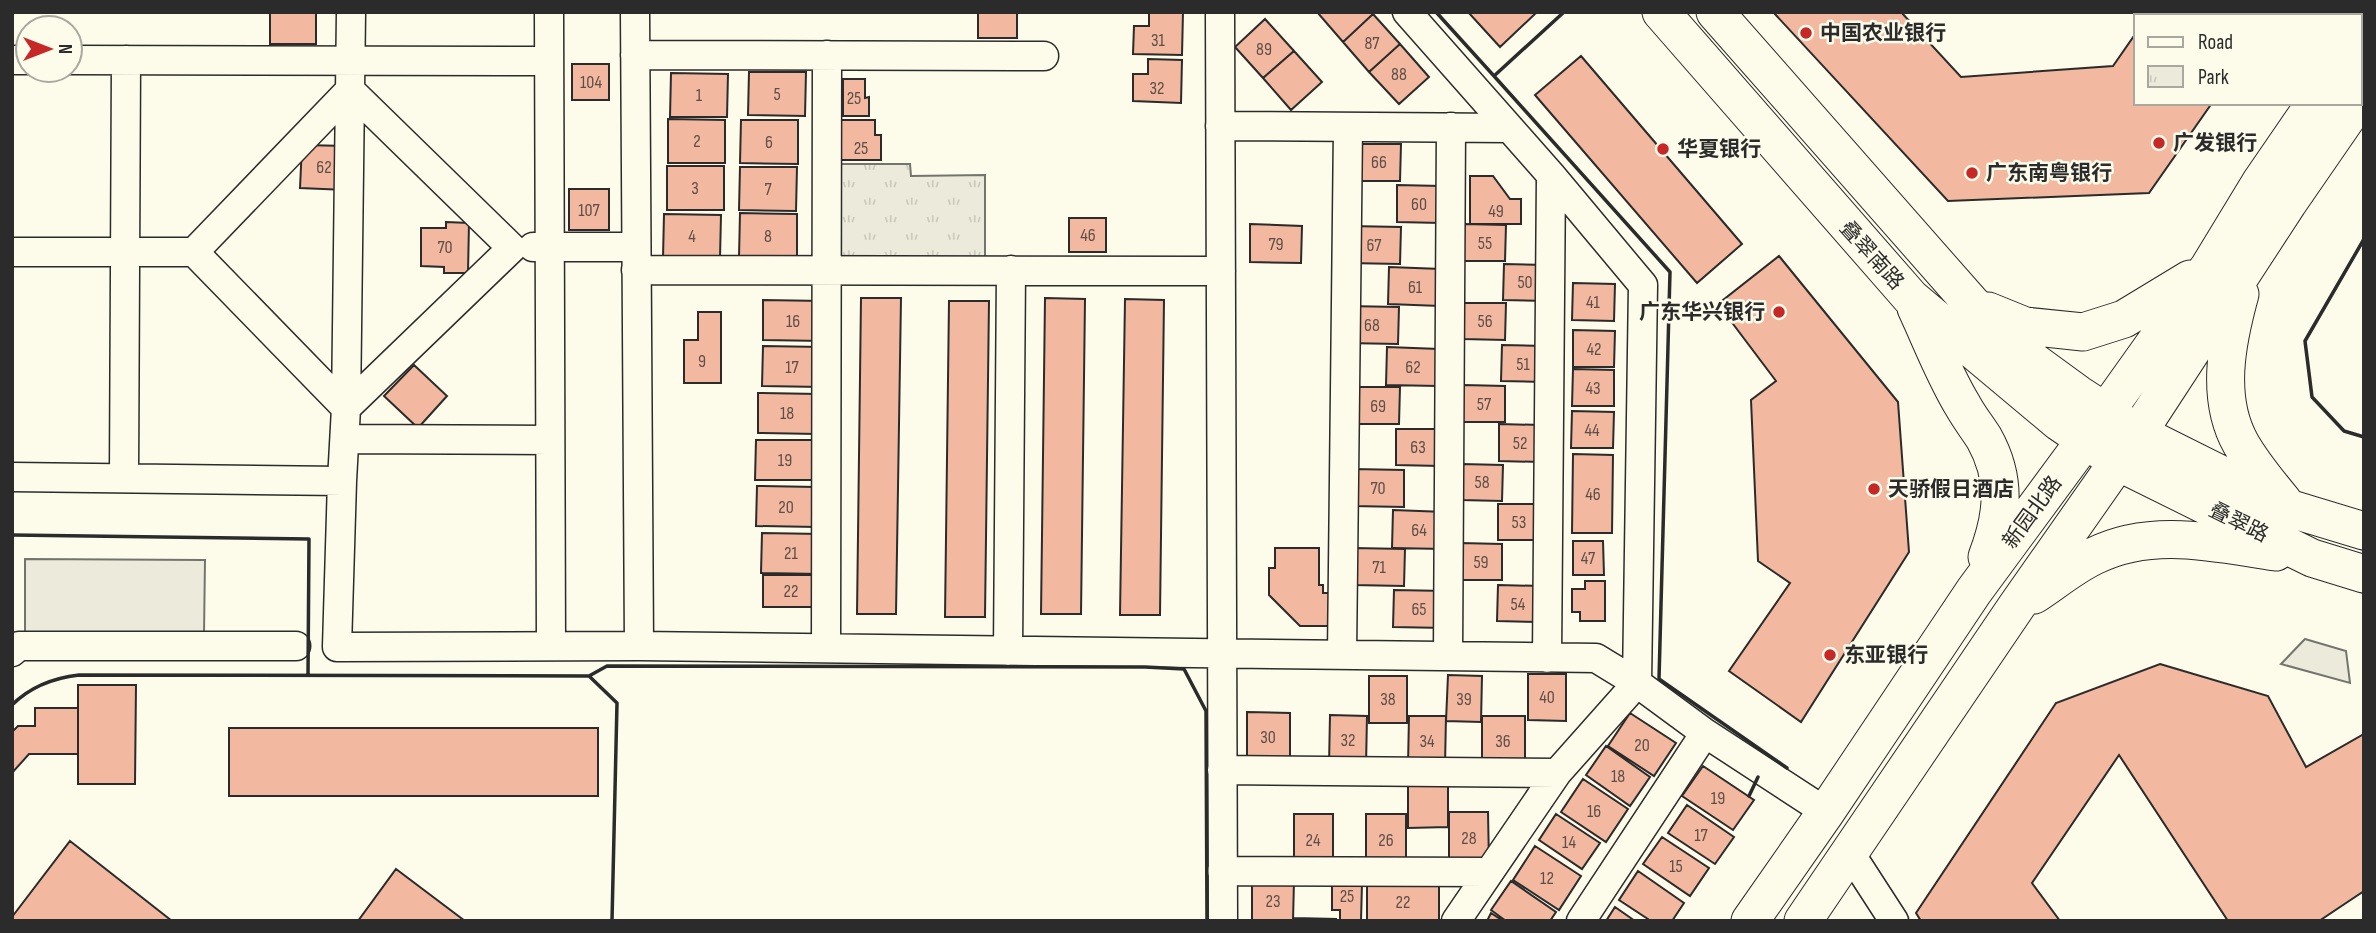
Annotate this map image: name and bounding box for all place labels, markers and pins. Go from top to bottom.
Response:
place label: 中国农业银行 [1820,21,1946,46]
marker: 中国农业银行 [1798,25,1814,41]
place label: 广发银行 [2173,131,2257,156]
marker: 广发银行 [2151,135,2167,151]
place label: 华夏银行 [1677,137,1761,162]
marker: 华夏银行 [1655,141,1671,157]
place label: 广东南粤银行 [1986,161,2112,186]
marker: 广东南粤银行 [1964,165,1980,181]
place label: 广东华兴银行 [1639,300,1765,325]
marker: 广东华兴银行 [1771,304,1787,320]
place label: 天骄假日酒店 [1888,477,2014,502]
marker: 天骄假日酒店 [1866,481,1882,497]
place label: 东亚银行 [1844,643,1928,668]
marker: 东亚银行 [1822,647,1838,663]

